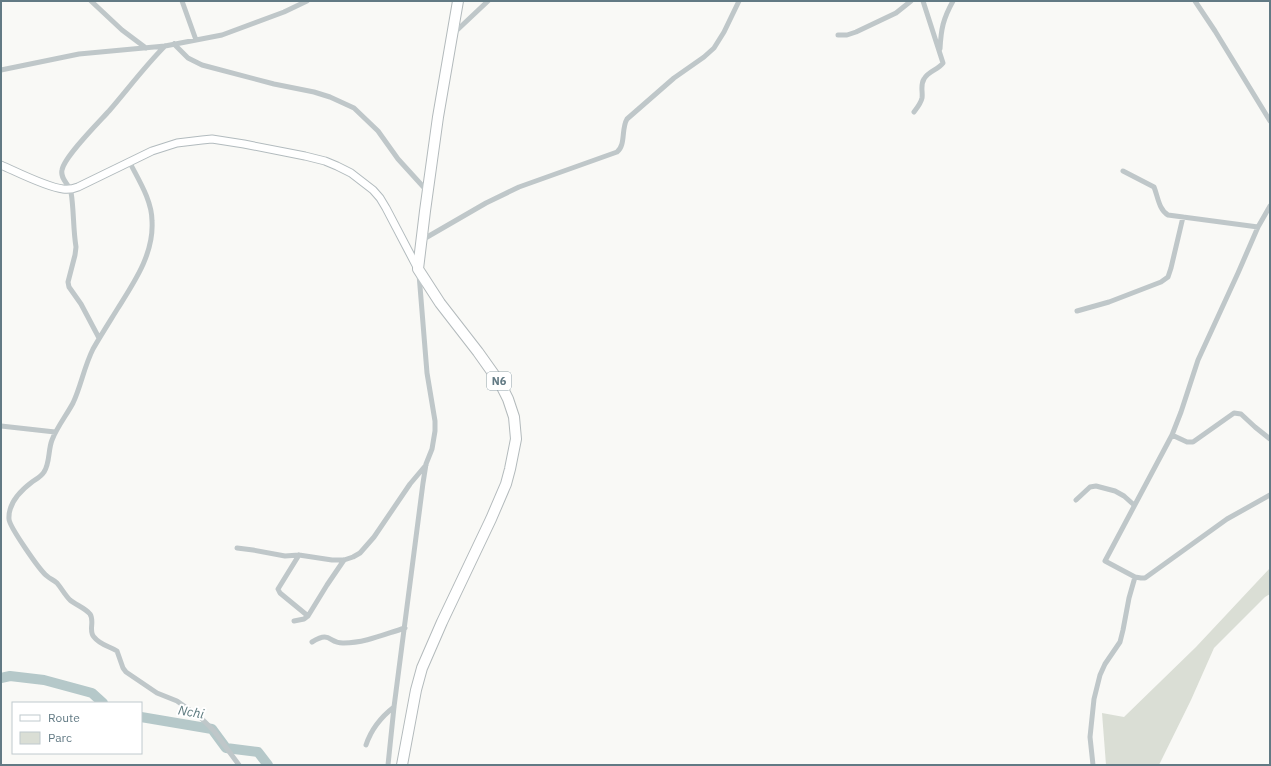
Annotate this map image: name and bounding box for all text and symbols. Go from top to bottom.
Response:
road number: N6 [487,372,511,390]
water label: Nchi [177,701,206,723]
legend [12,702,142,754]
text: Route [48,710,80,725]
text: Parc [48,730,72,745]

